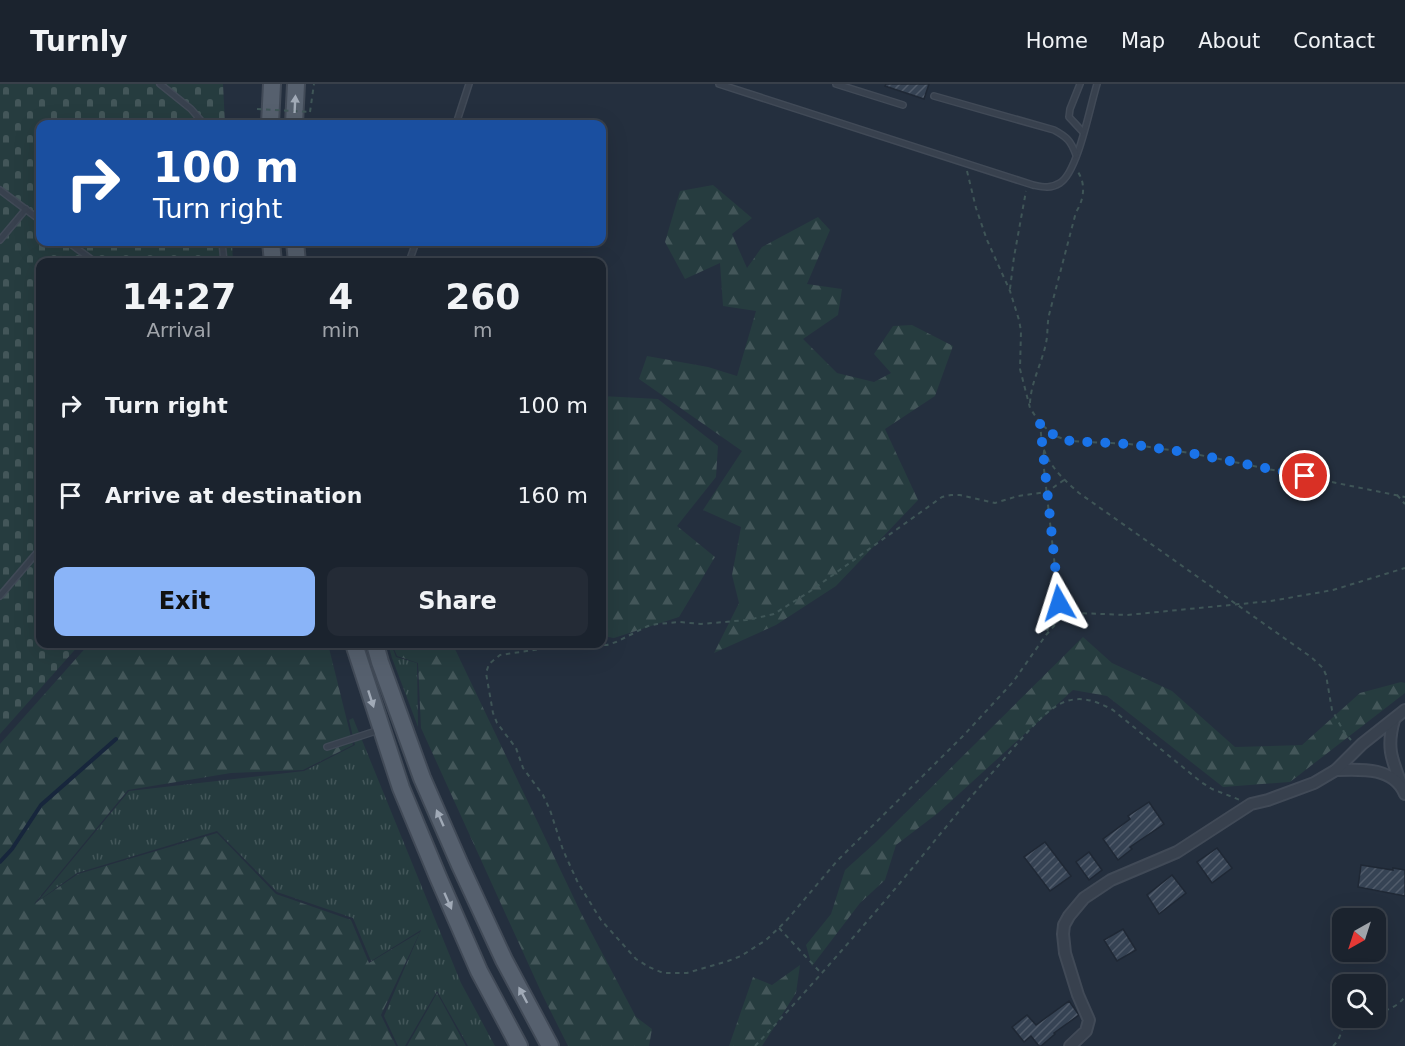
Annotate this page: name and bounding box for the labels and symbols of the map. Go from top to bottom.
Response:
one-way arrow [290,95,300,114]
pin [1279,450,1330,501]
position arrow [1027,571,1091,635]
one-way arrow [367,690,376,708]
one-way arrow [434,809,444,827]
one-way arrow [444,892,453,909]
north arrow [1332,908,1386,962]
one-way arrow [518,986,528,1003]

